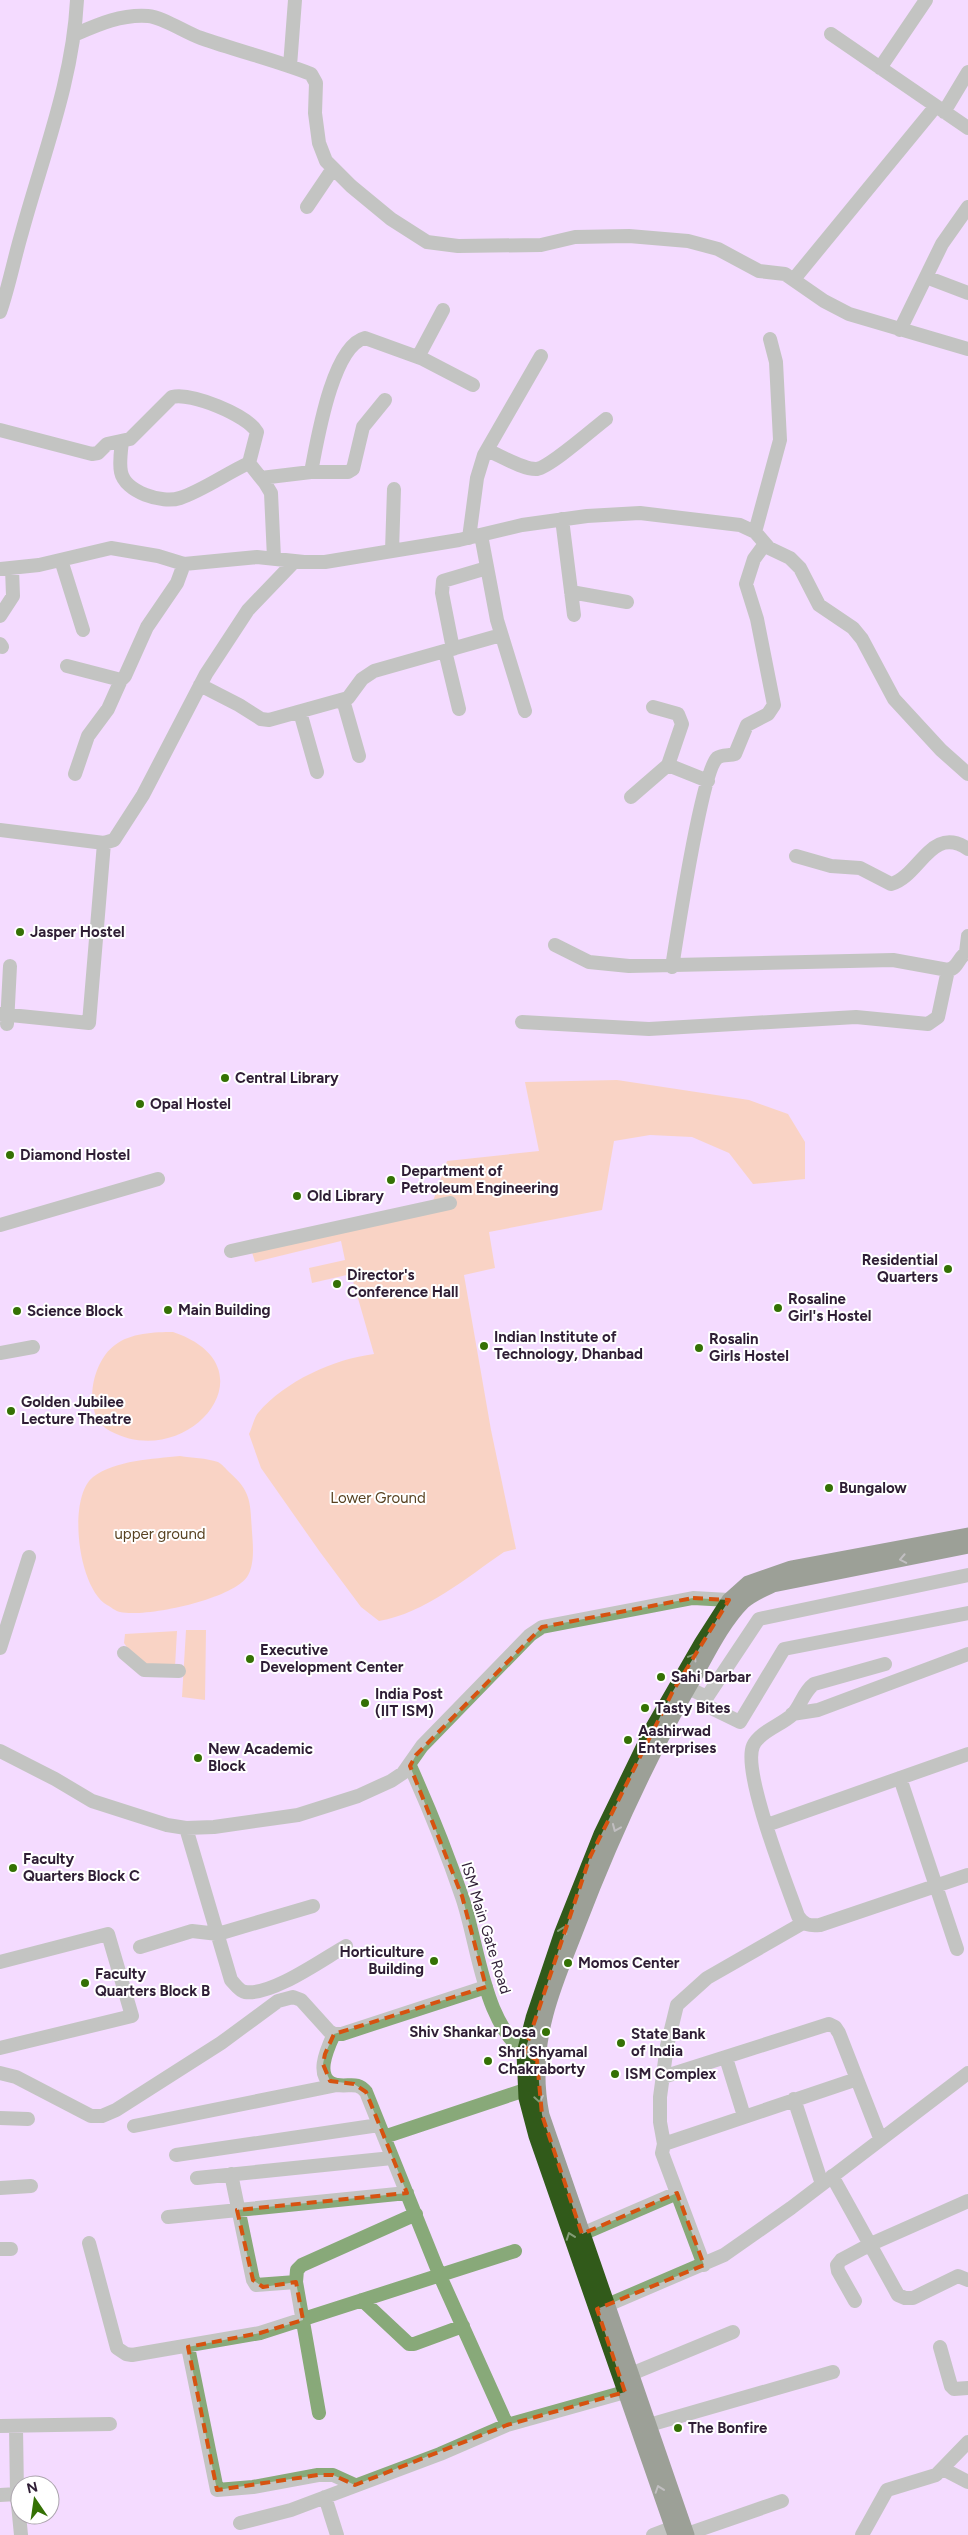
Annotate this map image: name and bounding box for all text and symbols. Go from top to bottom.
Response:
place label: Jasper Hostel [30,923,125,941]
marker: Jasper Hostel [14,926,26,938]
place label: Central Library [235,1069,339,1087]
marker: Central Library [219,1072,231,1084]
place label: Opal Hostel [150,1095,231,1113]
marker: Opal Hostel [134,1098,146,1110]
place label: Diamond Hostel [20,1146,130,1164]
marker: Diamond Hostel [4,1149,16,1161]
place label: Department of Petroleum Engineering [401,1162,558,1197]
marker: Department of Petroleum Engineering [385,1174,397,1186]
place label: Old Library [307,1187,384,1205]
marker: Old Library [291,1190,303,1202]
place label: Residential Quarters [862,1251,938,1286]
marker: Residential Quarters [942,1263,954,1275]
place label: Director's Conference Hall [347,1266,458,1301]
marker: Director's Conference Hall [331,1278,343,1290]
place label: Rosaline Girl's Hostel [788,1290,872,1325]
place label: Main Building [178,1301,271,1319]
place label: Science Block [27,1302,123,1320]
marker: Rosaline Girl's Hostel [772,1302,784,1314]
marker: Main Building [162,1304,174,1316]
marker: Science Block [11,1305,23,1317]
place label: Indian Institute of Technology, Dhanbad [494,1328,643,1363]
place label: Rosalin Girls Hostel [709,1330,789,1365]
marker: Indian Institute of Technology, Dhanbad [478,1340,490,1352]
marker: Rosalin Girls Hostel [693,1342,705,1354]
place label: Golden Jubilee Lecture Theatre [21,1393,132,1428]
marker: Golden Jubilee Lecture Theatre [5,1405,17,1417]
place label: Bungalow [839,1479,907,1497]
marker: Bungalow [823,1482,835,1494]
park label: Lower Ground [330,1489,426,1507]
park label: upper ground [114,1525,206,1543]
one-way arrow [899,1554,907,1564]
place label: Executive Development Center [260,1641,404,1676]
marker: Executive Development Center [244,1653,256,1665]
one-way arrow [686,1653,696,1662]
place label: Sahi Darbar [671,1668,751,1686]
marker: Sahi Darbar [655,1671,667,1683]
place label: India Post (IIT ISM) [375,1685,443,1720]
marker: India Post (IIT ISM) [359,1697,371,1709]
place label: Tasty Bites [655,1699,730,1717]
marker: Tasty Bites [639,1702,651,1714]
place label: Aashirwad Enterprises [638,1722,716,1757]
marker: Aashirwad Enterprises [622,1734,634,1746]
place label: New Academic Block [208,1740,313,1775]
marker: New Academic Block [192,1752,204,1764]
one-way arrow [612,1823,623,1832]
place label: Faculty Quarters Block C [23,1850,140,1885]
street label: ISM Main Gate Road [457,1860,515,1996]
marker: Faculty Quarters Block C [7,1862,19,1874]
one-way arrow [557,1926,567,1935]
place label: Horticulture Building [339,1943,425,1978]
place label: Momos Center [578,1954,680,1972]
marker: Horticulture Building [428,1955,440,1967]
marker: Momos Center [562,1957,574,1969]
place label: Faculty Quarters Block B [95,1965,210,2000]
marker: Faculty Quarters Block B [79,1977,91,1989]
place label: Shiv Shankar Dosa [409,2023,536,2041]
place label: State Bank of India [631,2025,706,2060]
marker: Shiv Shankar Dosa [540,2026,552,2038]
marker: State Bank of India [615,2037,627,2049]
place label: Shri Shyamal Chakraborty [498,2043,587,2078]
marker: Shri Shyamal Chakraborty [482,2055,494,2067]
place label: ISM Complex [625,2065,716,2083]
marker: ISM Complex [609,2068,621,2080]
one-way arrow [533,2095,543,2103]
one-way arrow [566,2233,576,2241]
place label: The Bonfire [688,2419,768,2437]
marker: The Bonfire [672,2422,684,2434]
north arrow [10,2475,60,2525]
text: N [25,2478,39,2497]
one-way arrow [655,2485,665,2493]

